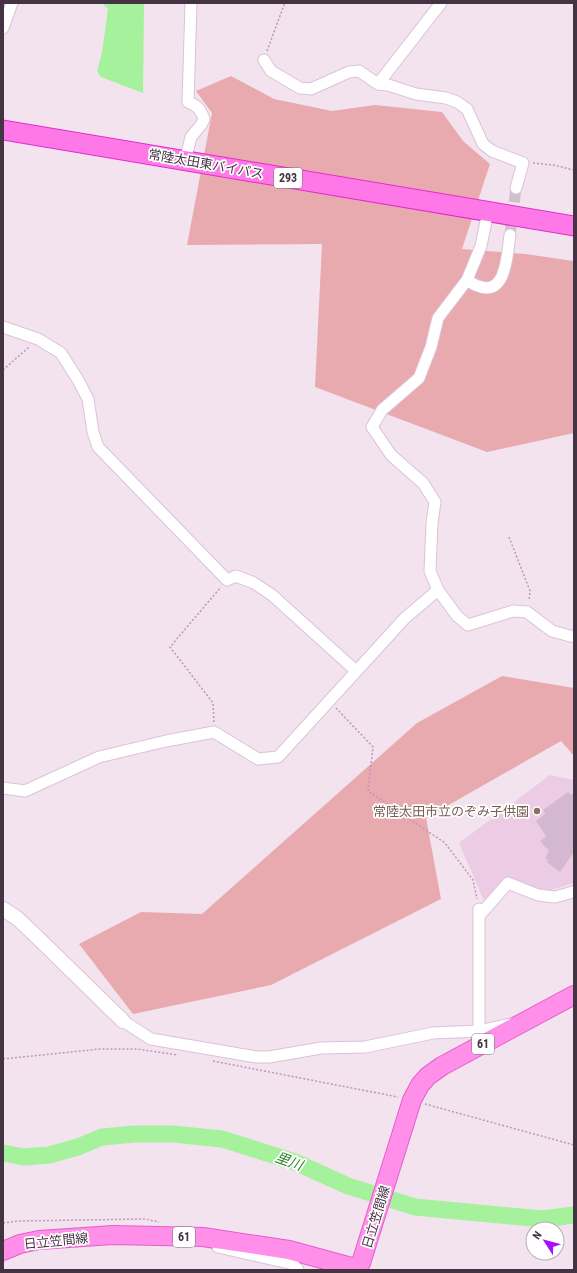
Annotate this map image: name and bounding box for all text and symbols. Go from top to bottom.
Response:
street label: 常陸太田東バイパス [147,146,265,182]
road number: 293 [274,168,302,188]
place label: 常陸太田市立のぞみ子供園 [373,804,529,819]
marker: 常陸太田市立のぞみ子供園 [532,806,542,816]
road number: 61 [472,1034,494,1054]
water label: 里川 [273,1149,307,1174]
street label: 日立笠間線 [359,1184,393,1250]
north arrow [525,1221,565,1261]
road number: 61 [173,1227,195,1247]
text: N [530,1229,545,1242]
street label: 日立笠間線 [23,1230,89,1252]

